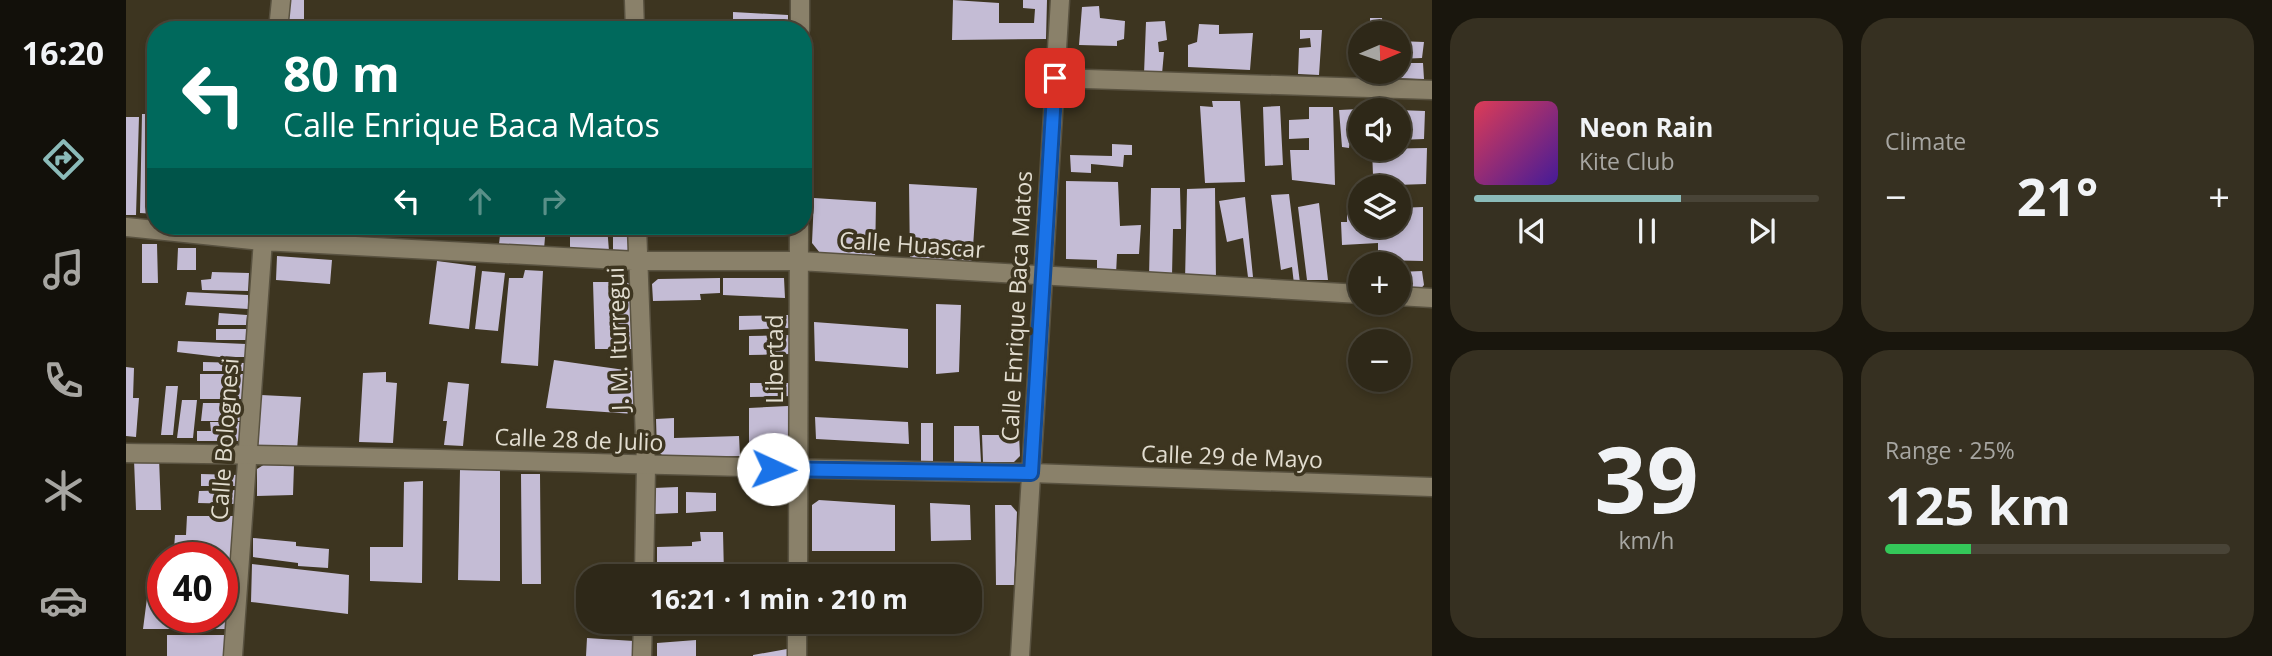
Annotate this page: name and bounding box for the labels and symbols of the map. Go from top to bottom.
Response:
north arrow [1348,21,1410,84]
pin [1025,48,1085,108]
street label: Calle Enrique Baca Matos [993,170,1039,442]
street label: Calle Huascar [838,223,986,265]
street label: J. M. Iturregui [599,267,636,413]
street label: Libertad [758,314,790,404]
street label: Calle Bolognesi [202,357,246,521]
street label: Calle 28 de Julio [494,420,664,458]
position arrow [736,432,810,506]
street label: Calle 29 de Mayo [1141,437,1323,475]
speed limit sign: 40 [147,542,238,633]

